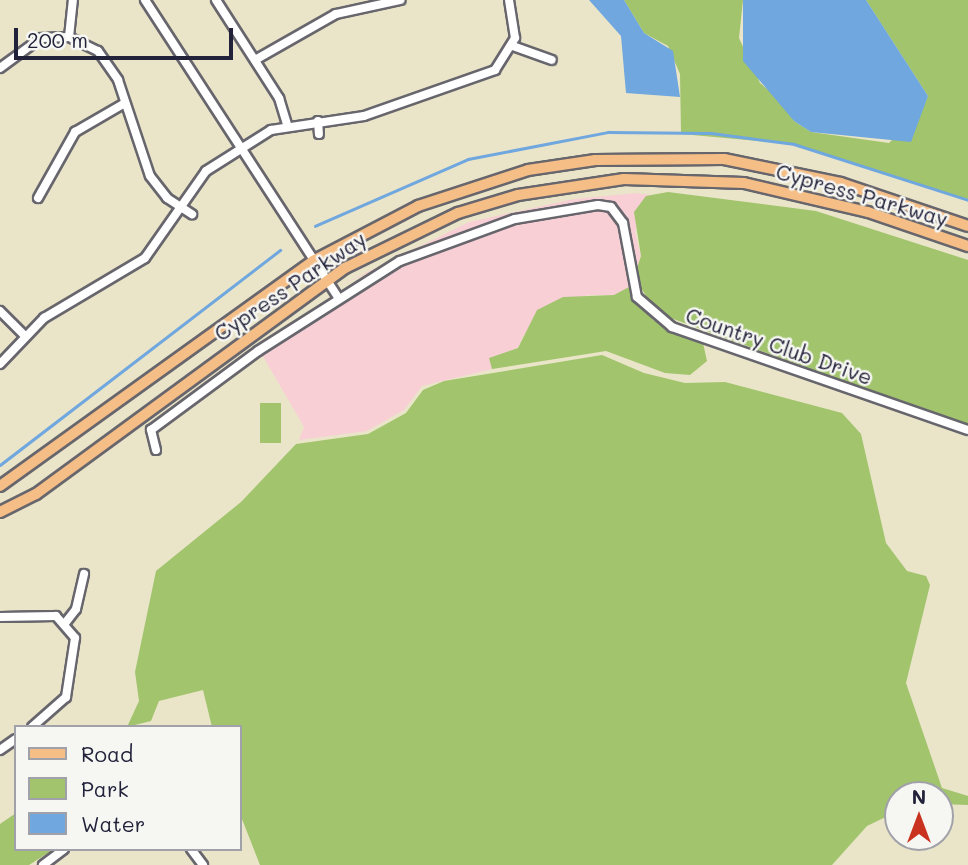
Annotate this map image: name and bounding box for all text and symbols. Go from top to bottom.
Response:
scale bar [18,14,236,58]
text: 200 m [27,26,88,53]
street label: Cypress Parkway [773,158,951,232]
street label: Cypress Parkway [209,226,371,346]
street label: Country Club Drive [683,302,875,390]
legend [14,725,242,851]
text: Road [81,740,133,767]
text: Park [81,775,129,802]
north arrow [884,781,954,851]
text: N [912,784,926,809]
text: Water [81,810,145,837]

